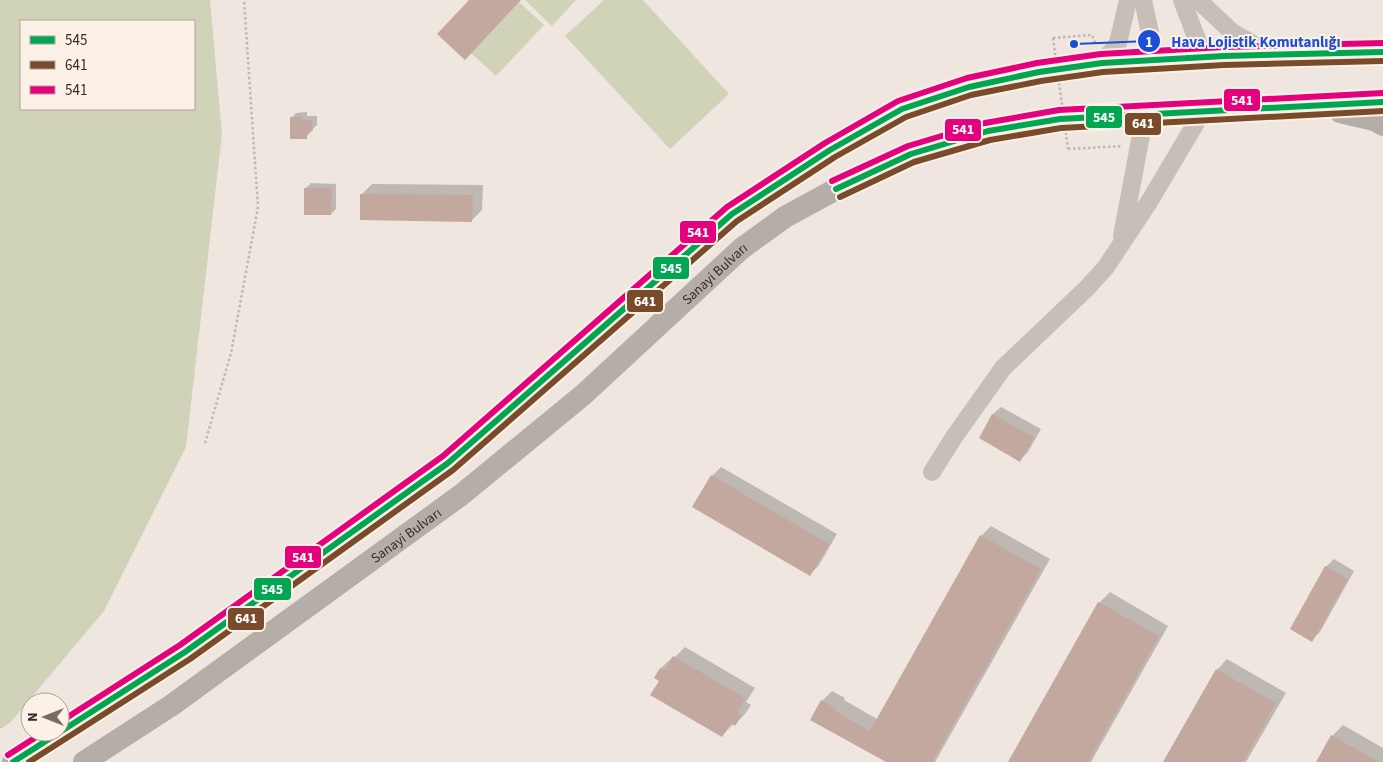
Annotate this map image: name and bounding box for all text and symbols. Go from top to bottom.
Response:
legend [20,20,195,110]
callout: Hava Lojistik Komutanlığı [1137,26,1351,56]
text: 545 [65,30,87,51]
text: 1 [1145,32,1153,53]
text: Hava Lojistik Komutanlığı [1171,32,1341,53]
text: 641 [65,55,87,76]
text: 541 [65,80,87,101]
line badge: 541 [1223,88,1261,112]
text: 541 [1231,91,1253,111]
line badge: 545 [1085,105,1123,129]
text: 545 [1093,108,1115,128]
line badge: 641 [1124,112,1162,136]
text: 641 [1132,114,1154,134]
line badge: 541 [944,118,982,142]
text: 541 [952,120,974,140]
line badge: 541 [679,220,717,244]
text: 541 [687,223,709,243]
street label: Sanayi Bulvarı [678,238,752,310]
line badge: 545 [652,256,690,280]
text: 545 [660,259,682,279]
line badge: 641 [626,289,664,313]
text: 641 [634,292,656,312]
street label: Sanayi Bulvarı [367,503,446,568]
line badge: 541 [284,545,322,569]
text: 541 [292,548,314,568]
line badge: 545 [253,577,292,601]
text: 545 [261,580,283,600]
line badge: 641 [227,607,265,631]
text: 641 [235,609,257,629]
north arrow [20,692,70,742]
text: N [23,712,43,722]

